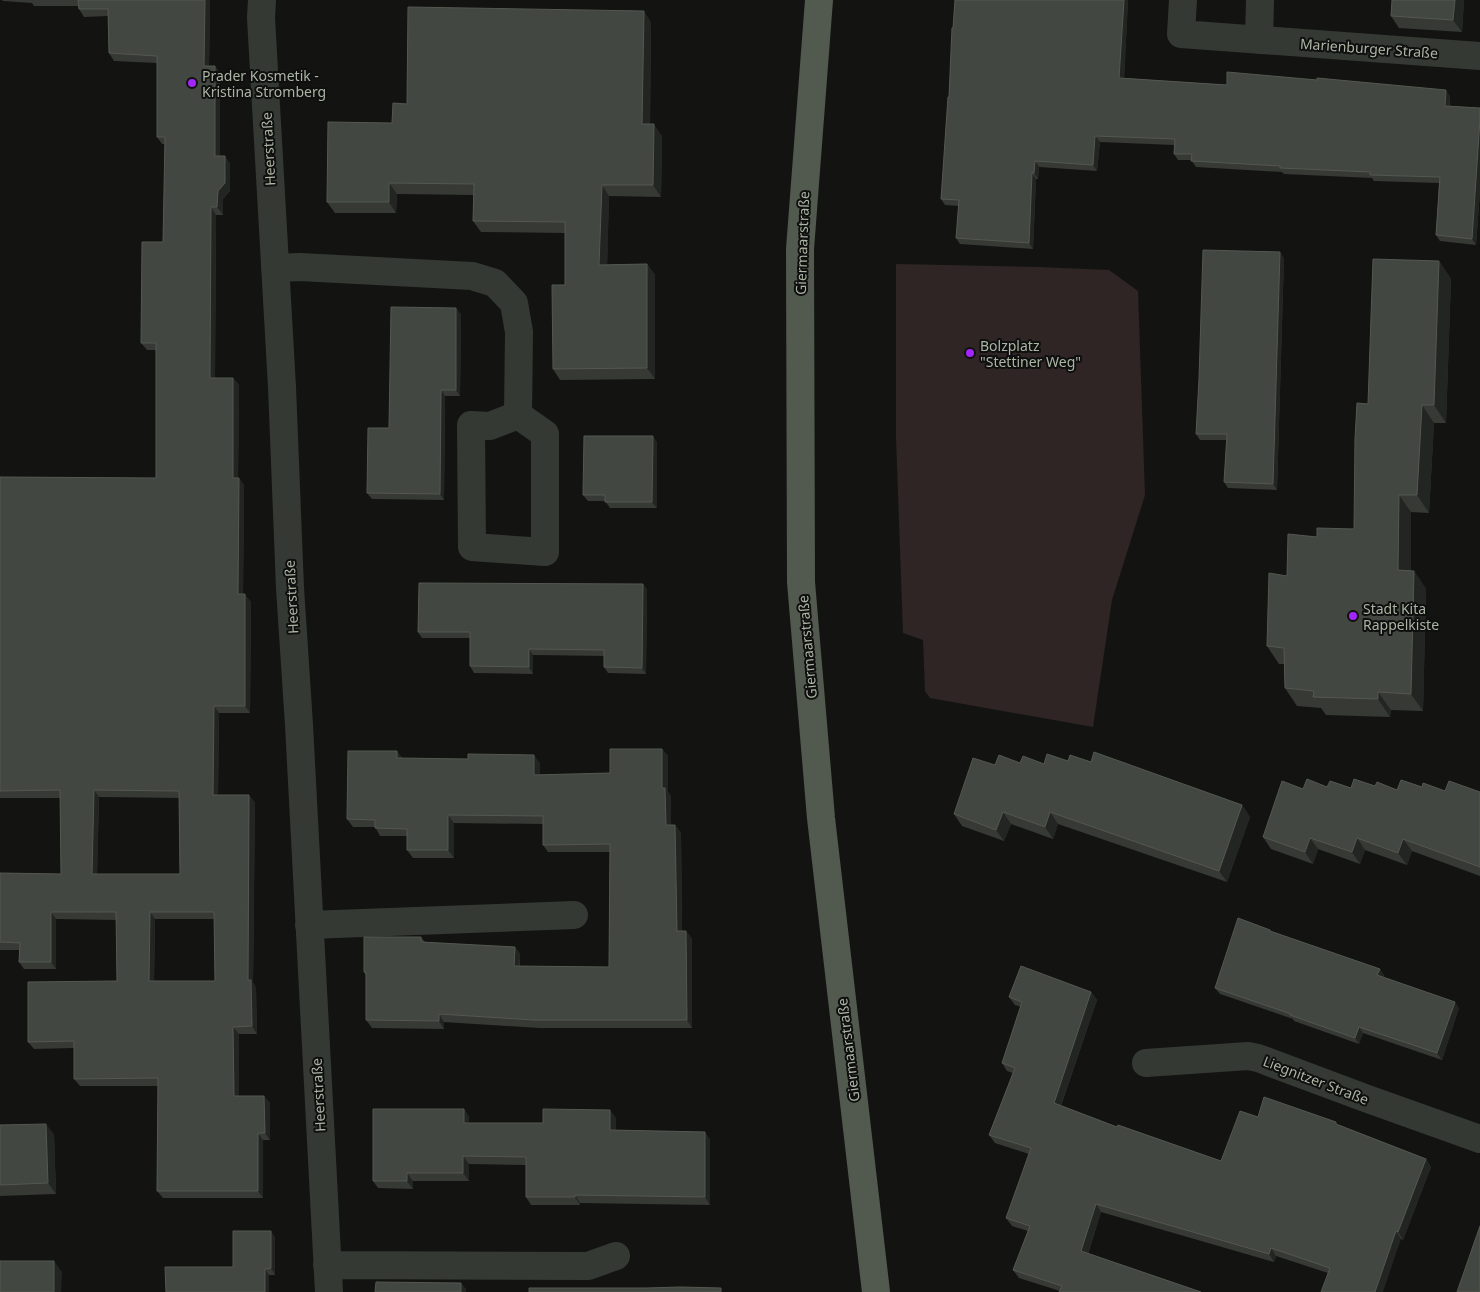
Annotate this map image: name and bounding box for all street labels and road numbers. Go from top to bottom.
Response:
street label: Marienburger Straße [1299,34,1439,62]
street label: Heerstraße [257,112,279,186]
street label: Giermaarstraße [791,191,813,295]
street label: Heerstraße [280,560,302,634]
street label: Giermaarstraße [793,594,821,700]
street label: Giermaarstraße [832,997,864,1103]
street label: Liegnitzer Straße [1261,1051,1372,1109]
street label: Heerstraße [307,1058,329,1132]

